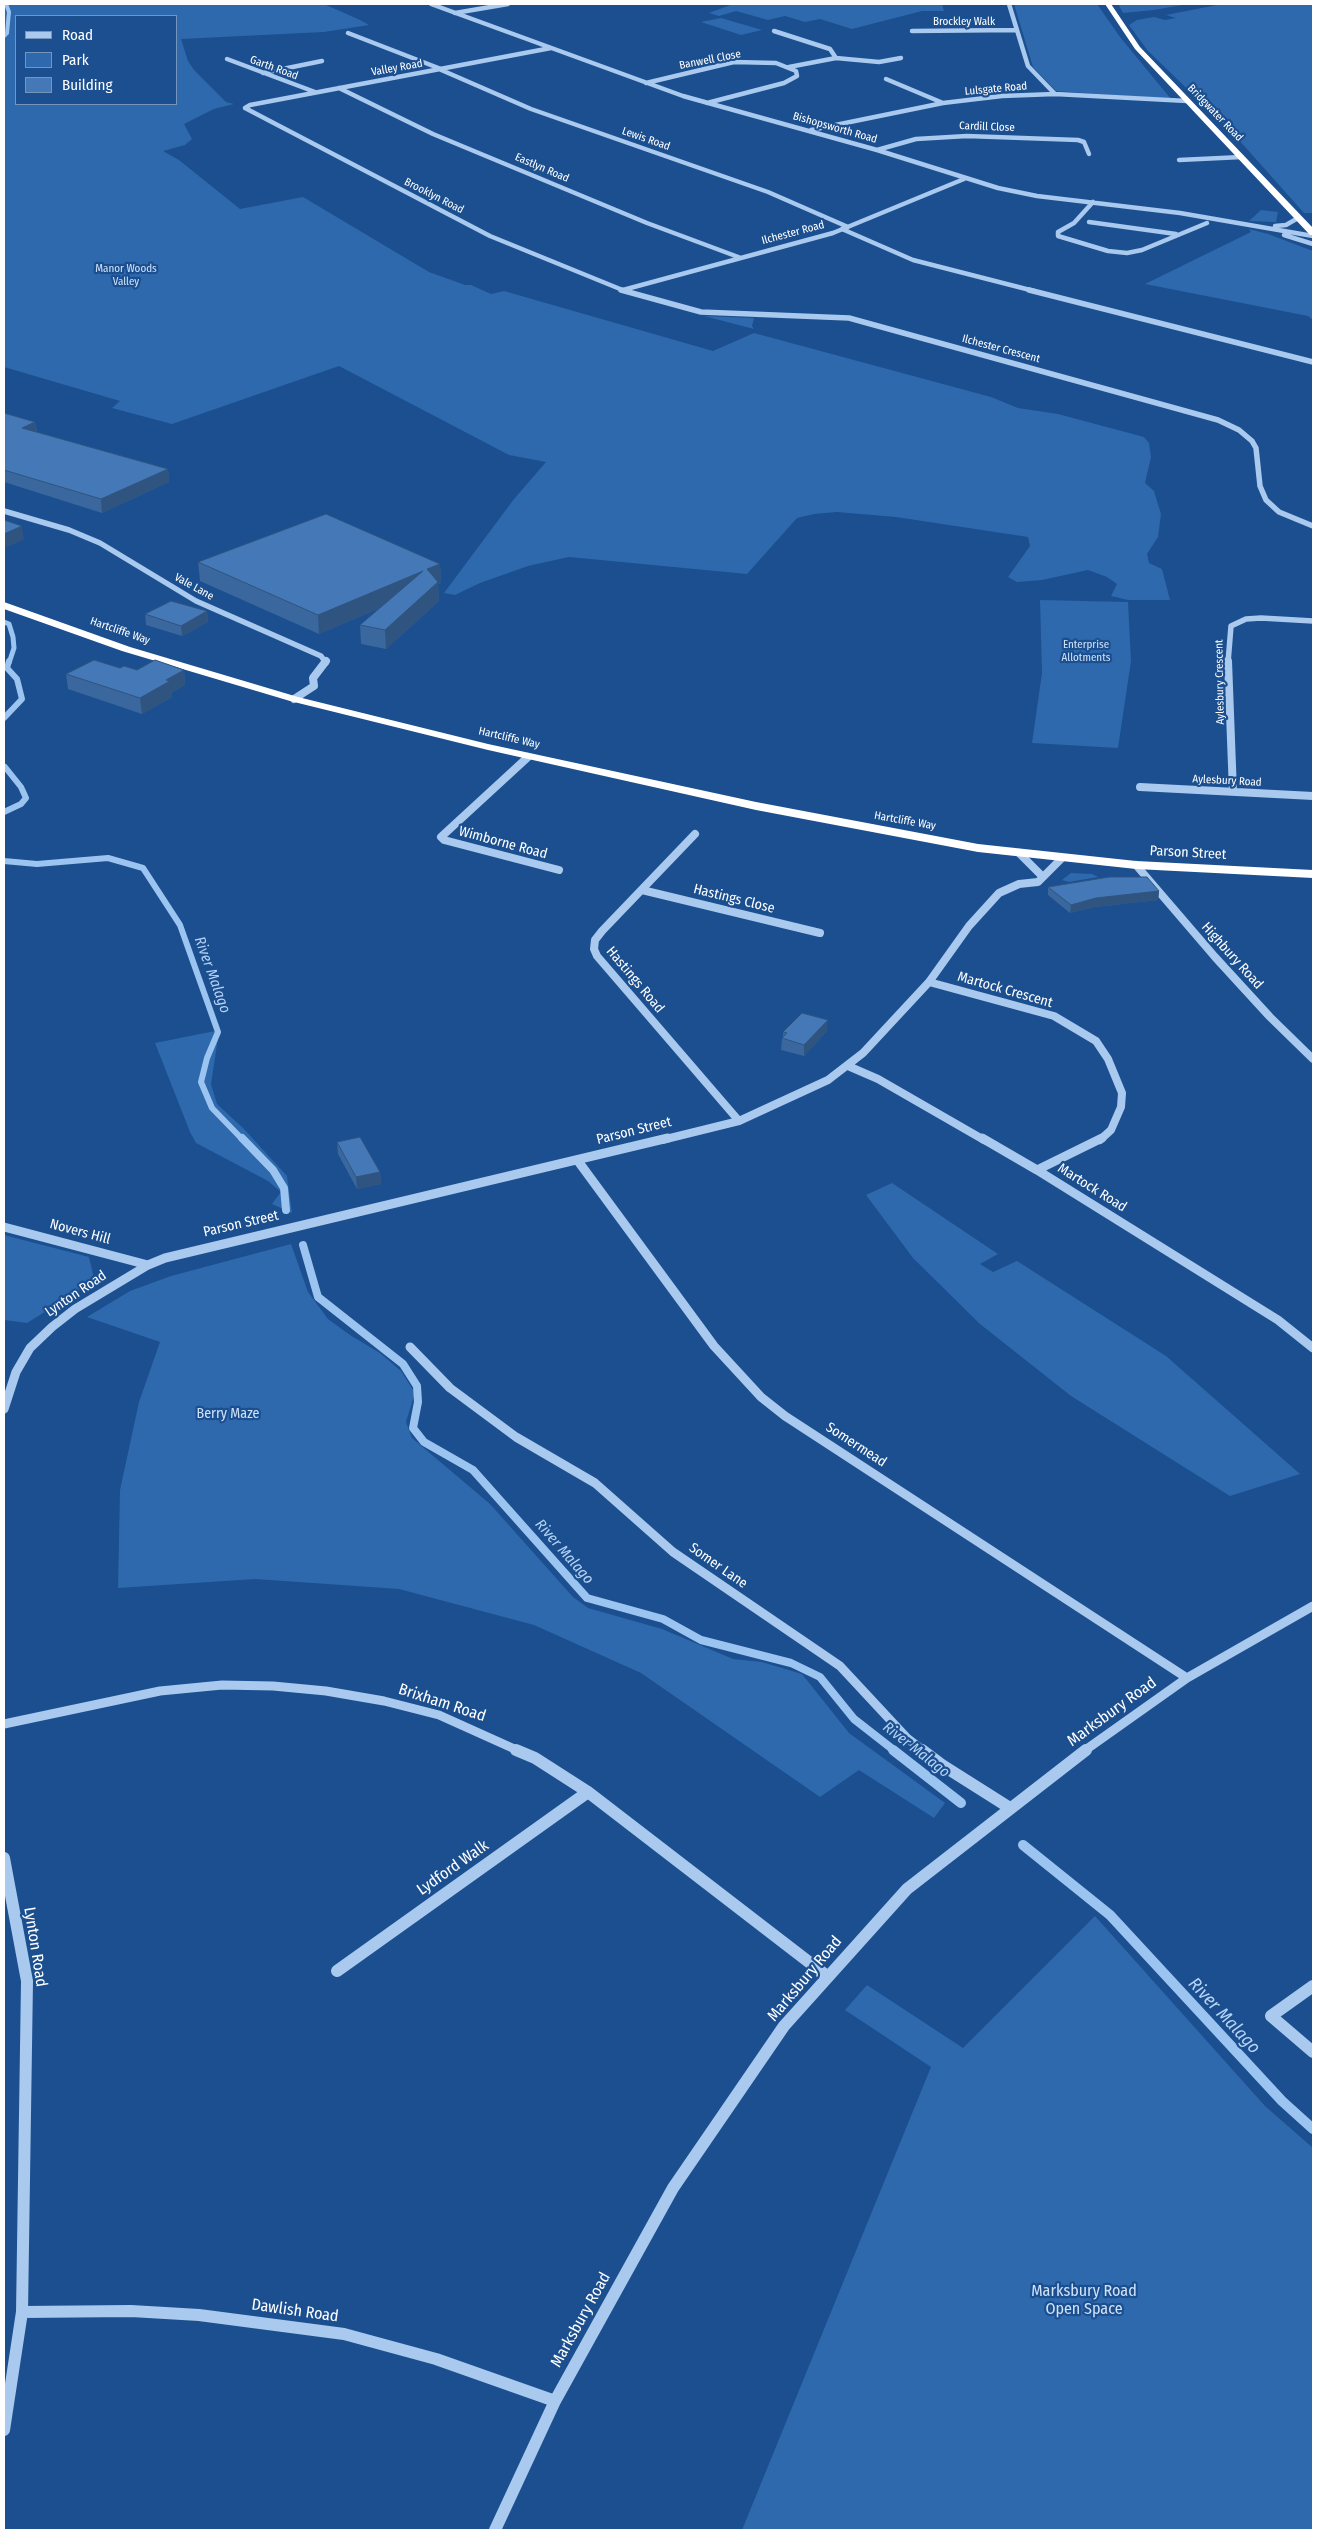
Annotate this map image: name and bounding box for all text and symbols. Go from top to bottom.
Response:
legend [15,15,178,105]
street label: Brockley Walk [933,15,995,29]
text: Road [62,26,93,44]
street label: Banwell Close [678,48,742,72]
text: Park [62,51,89,69]
street label: Garth Road [248,53,300,83]
street label: Valley Road [370,57,424,79]
text: Building [62,76,113,94]
street label: Lulsgate Road [964,80,1028,98]
street label: Bridgwater Road [1184,82,1246,144]
street label: Bishopsworth Road [791,110,879,146]
street label: Cardill Close [959,119,1015,135]
street label: Lewis Road [620,125,672,153]
street label: Eastlyn Road [513,151,571,185]
street label: Brooklyn Road [402,175,466,217]
street label: Ilchester Road [760,218,826,248]
park label: Manor Woods Valley [95,262,157,288]
street label: Ilchester Crescent [961,332,1041,366]
street label: Vale Lane [172,571,216,603]
street label: Hartcliffe Way [88,615,152,647]
park label: Enterprise Allotments [1062,638,1110,664]
street label: Aylesbury Crescent [1213,639,1227,725]
street label: Hartcliffe Way [477,725,541,751]
street label: Aylesbury Road [1192,773,1262,789]
street label: Hartcliffe Way [873,809,937,833]
street label: Wimborne Road [457,823,549,863]
street label: Parson Street [1149,843,1227,863]
street label: Hastings Close [692,881,776,917]
street label: Highbury Road [1198,919,1266,993]
water label: River Malago [190,934,234,1016]
street label: Hastings Road [602,943,668,1017]
street label: Martock Crescent [956,968,1054,1012]
street label: Parson Street [595,1114,673,1148]
street label: Martock Road [1054,1160,1130,1216]
street label: Parson Street [202,1207,280,1241]
street label: Novers Hill [48,1216,112,1248]
street label: Lynton Road [42,1267,110,1321]
park label: Berry Maze [196,1406,260,1422]
street label: Somermead [823,1419,889,1471]
water label: River Malago [531,1516,597,1588]
street label: Somer Lane [686,1540,750,1592]
street label: Marksbury Road [1064,1673,1160,1751]
street label: Brixham Road [396,1680,488,1726]
water label: River Malago [879,1718,953,1782]
street label: Lydford Walk [413,1836,493,1900]
street label: Lynton Road [19,1906,51,1988]
street label: Marksbury Road [764,1932,846,2026]
water label: River Malago [1183,1974,1265,2058]
street label: Marksbury Road [547,2269,615,2371]
park label: Marksbury Road Open Space [1031,2282,1137,2320]
street label: Dawlish Road [250,2295,340,2327]

